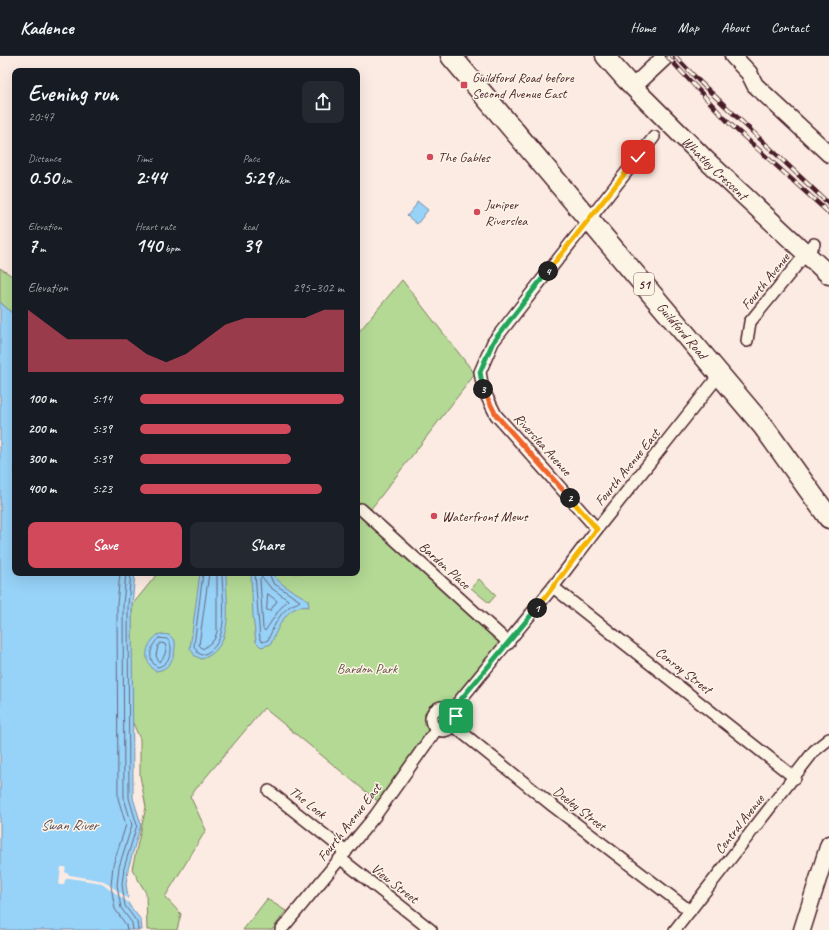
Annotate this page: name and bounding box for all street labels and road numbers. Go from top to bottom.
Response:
street label: Whatley Crescent [678,133,753,205]
street label: Fourth Avenue [737,249,794,313]
road number: 51 [634,273,654,295]
street label: Guildford Road [653,299,712,365]
street label: Riverslea Avenue [510,410,576,480]
street label: Fourth Avenue East [591,424,664,509]
street label: Bardon Place [416,538,475,594]
street label: Conroy Street [652,643,717,699]
street label: Fourth Avenue East [314,779,386,865]
street label: Deeley Street [550,782,611,835]
street label: The Look [286,783,330,823]
street label: Central Avenue [711,790,769,857]
street label: View Street [368,860,423,908]

